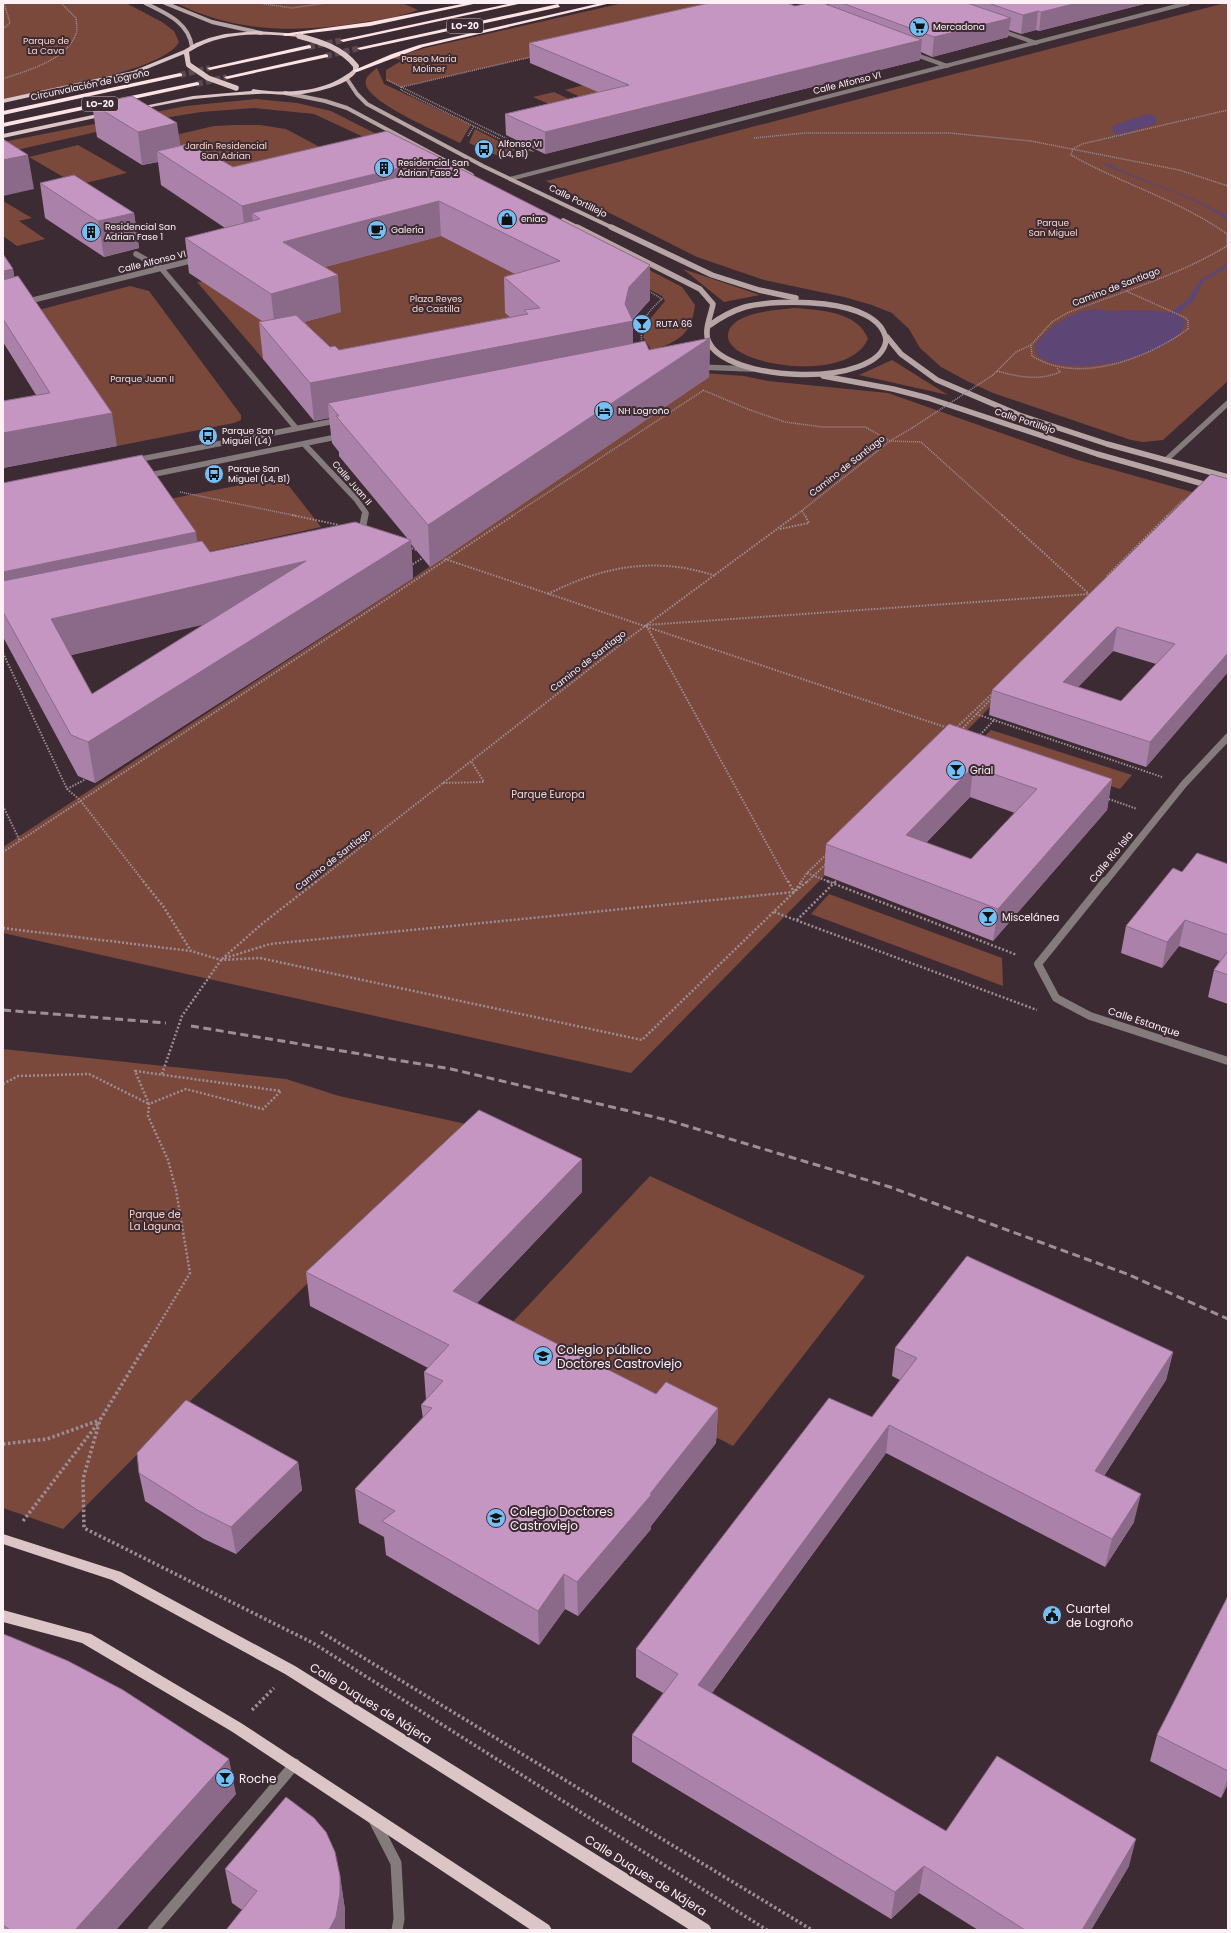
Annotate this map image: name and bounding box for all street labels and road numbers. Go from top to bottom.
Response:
road number: LO-20 [447,19,483,33]
street label: Circunvalación de Logroño [30,67,151,103]
street label: Calle Alfonso VI [812,69,882,97]
road number: LO-20 [82,97,118,111]
street label: Calle Portillejo [547,182,609,220]
street label: Calle Alfonso VI [117,248,187,276]
street label: Camino de Santiago [1070,265,1162,309]
street label: Calle Portillejo [993,406,1057,437]
street label: Camino de Santiago [807,432,888,499]
street label: Calle Juan II [330,458,374,508]
street label: Camino de Santiago [548,627,629,694]
street label: Camino de Santiago [293,826,374,893]
street label: Calle Río Isla [1085,828,1137,886]
street label: Calle Estanque [1106,1003,1182,1041]
street label: Calle Duques de Nájera [307,1658,435,1748]
street label: Calle Duques de Nájera [582,1830,710,1920]

